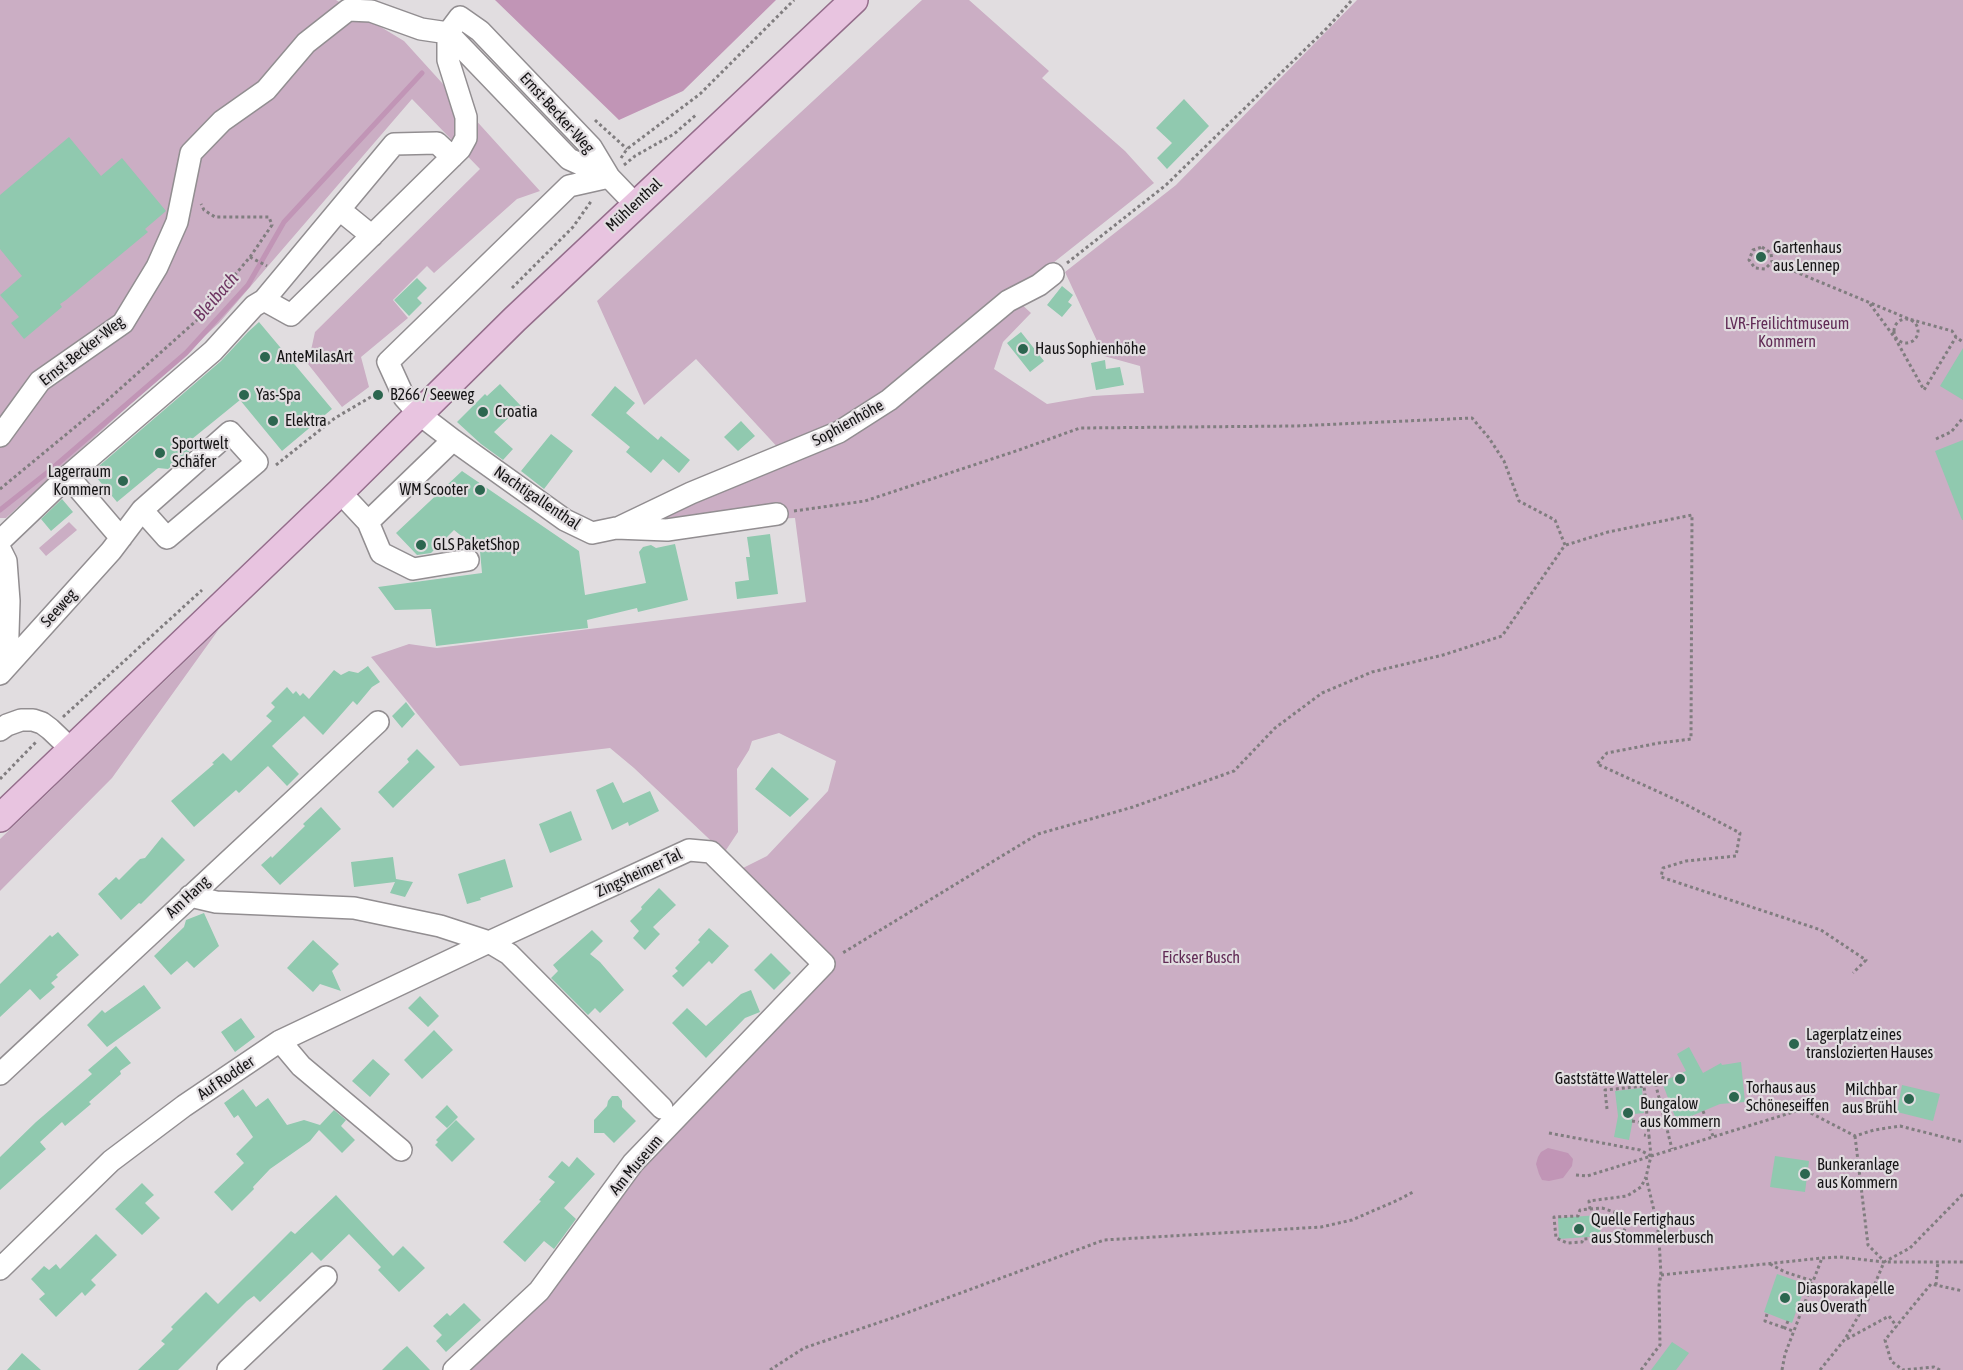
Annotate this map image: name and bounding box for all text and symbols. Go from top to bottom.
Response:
street label: Ernst-Becker-Weg [516,69,598,157]
street label: Mühlenthal [602,174,666,236]
place label: Gartenhaus aus Lennep [1773,238,1842,276]
marker: Gartenhaus aus Lennep [1754,250,1768,264]
water label: Bleibach [189,268,243,326]
street label: Ernst-Becker-Weg [36,312,128,390]
park label: LVR-Freilichtmuseum Kommern [1725,314,1849,352]
place label: Haus Sophienhöhe [1035,339,1146,359]
marker: Haus Sophienhöhe [1016,342,1030,356]
place label: AnteMilasArt [277,347,353,367]
marker: AnteMilasArt [258,350,272,364]
place label: Yas-Spa [256,385,301,405]
place label: B266 / Seeweg [390,385,474,405]
marker: Yas-Spa [237,388,251,402]
marker: B266 / Seeweg [371,388,385,402]
street label: Sophienhöhe [809,396,887,450]
place label: Croatia [495,402,538,422]
marker: Croatia [476,405,490,419]
place label: Elektra [285,411,327,431]
marker: Elektra [266,414,280,428]
place label: Sportwelt Schäfer [172,434,228,472]
marker: Sportwelt Schäfer [153,446,167,460]
place label: Lagerraum Kommern [48,462,111,500]
street label: Nachtigallenthal [490,462,584,534]
marker: Lagerraum Kommern [116,474,130,488]
place label: WM Scooter [399,480,468,500]
marker: WM Scooter [473,483,487,497]
place label: GLS PaketShop [433,535,520,555]
marker: GLS PaketShop [414,538,428,552]
street label: Seeweg [37,585,81,631]
street label: Zingsheimer Tal [593,845,685,901]
street label: Am Hang [162,872,214,922]
park label: Eickser Busch [1162,948,1240,968]
place label: Lagerplatz eines translozierten Hauses [1806,1025,1933,1063]
marker: Lagerplatz eines translozierten Hauses [1787,1037,1801,1051]
street label: Auf Rodder [194,1052,258,1104]
place label: Gaststätte Watteler [1555,1069,1668,1089]
marker: Gaststätte Watteler [1673,1072,1687,1086]
place label: Torhaus aus Schöneseiffen [1746,1078,1829,1116]
place label: Milchbar aus Brühl [1842,1080,1897,1118]
marker: Torhaus aus Schöneseiffen [1727,1090,1741,1104]
marker: Milchbar aus Brühl [1902,1092,1916,1106]
place label: Bungalow aus Kommern [1640,1094,1721,1132]
marker: Bungalow aus Kommern [1621,1106,1635,1120]
street label: Am Museum [605,1131,667,1199]
place label: Bunkeranlage aus Kommern [1817,1155,1899,1193]
marker: Bunkeranlage aus Kommern [1798,1167,1812,1181]
place label: Quelle Fertighaus aus Stommelerbusch [1591,1210,1714,1248]
marker: Quelle Fertighaus aus Stommelerbusch [1572,1222,1586,1236]
place label: Diasporakapelle aus Overath [1797,1279,1895,1317]
marker: Diasporakapelle aus Overath [1778,1291,1792,1305]

